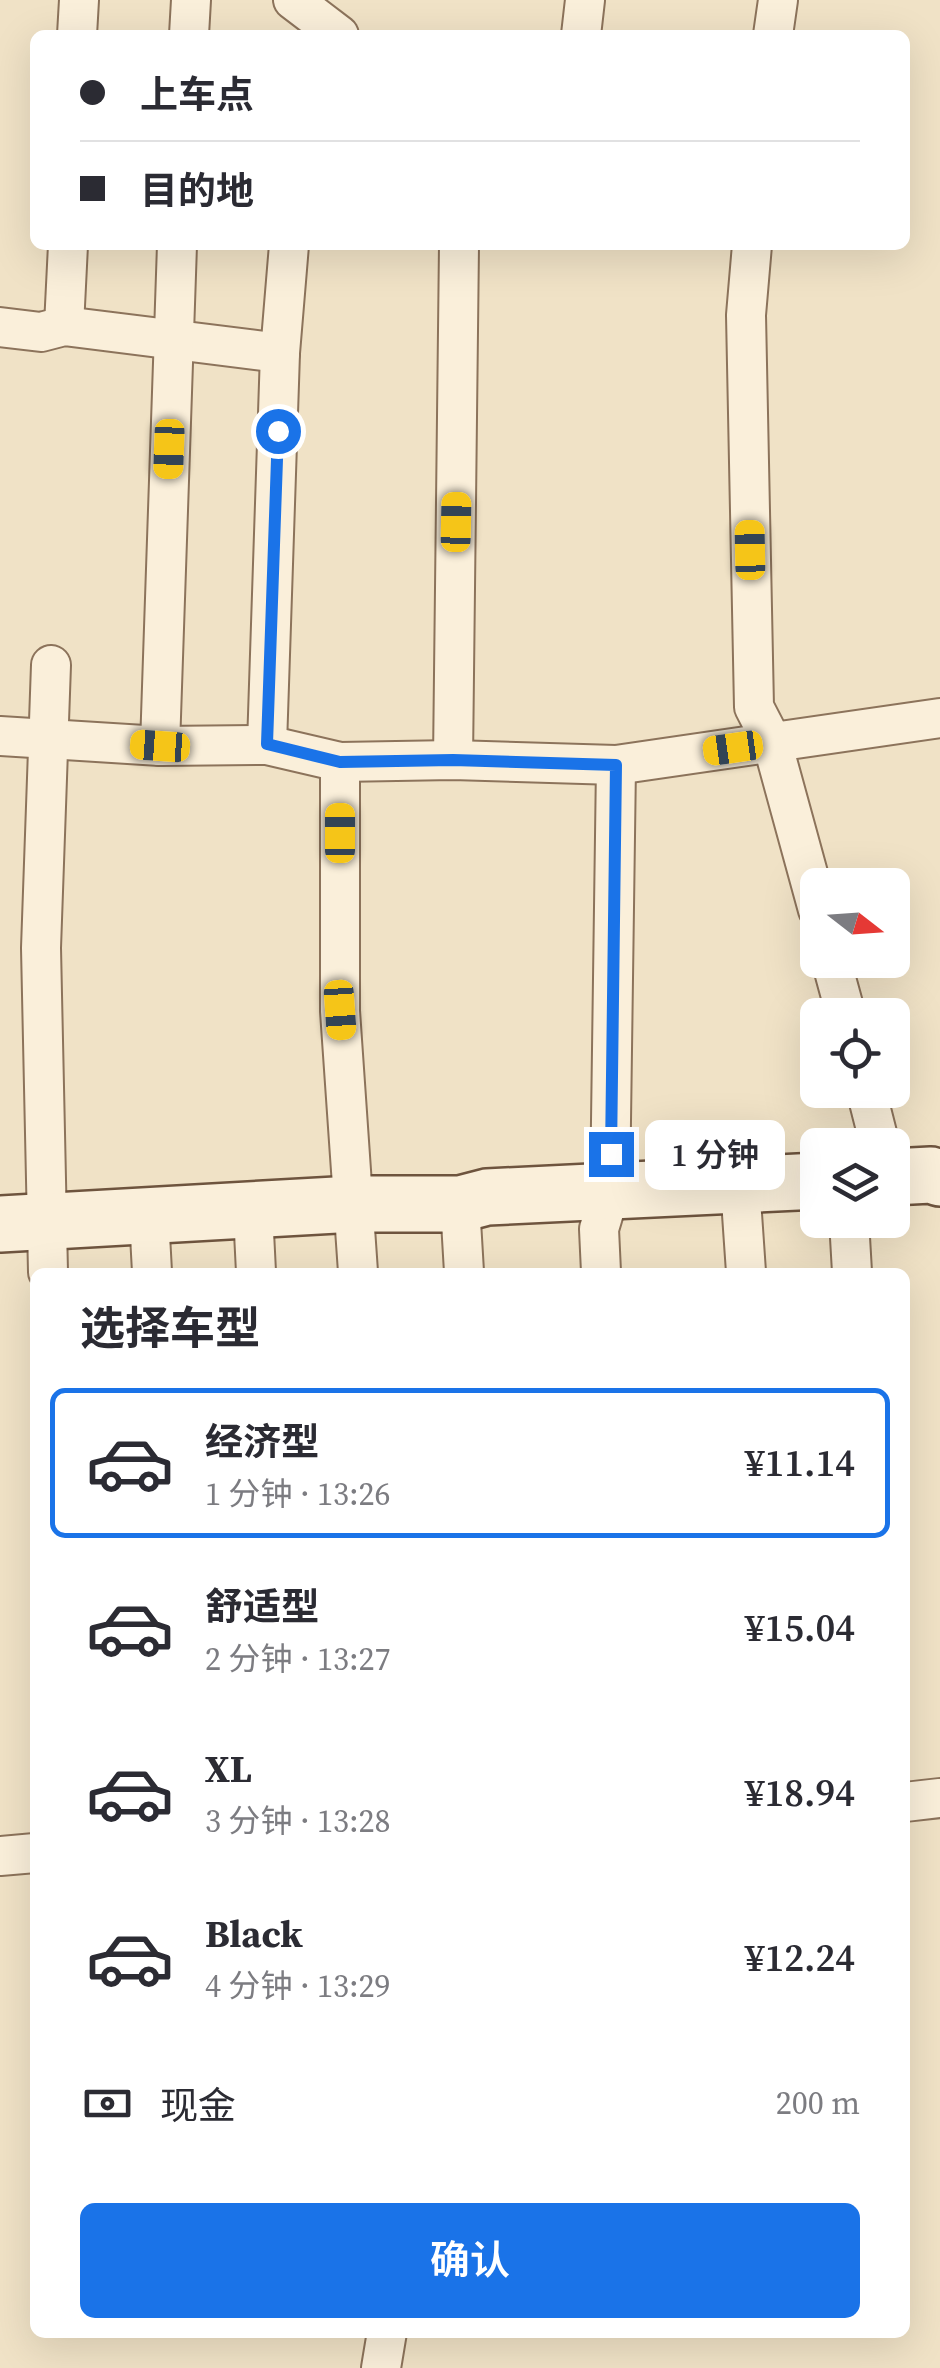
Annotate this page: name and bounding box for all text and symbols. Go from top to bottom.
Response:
text: 上车点 [140,69,254,121]
text: 目的地 [140,165,254,217]
route start [256,409,301,454]
car [153,418,185,480]
car [440,492,472,552]
car [734,520,766,580]
car [129,729,191,763]
car [701,729,765,767]
car [325,803,355,863]
north arrow [800,868,910,978]
map controls [800,868,910,1238]
car [323,979,357,1041]
button: locate [800,998,910,1108]
callout: 1 分钟 [646,1119,786,1189]
button: layers [800,1128,910,1238]
route end [589,1132,634,1177]
text: 1 分钟 [671,1133,759,1177]
text: 选择车型 [80,1297,260,1359]
text: 经济型 [205,1416,319,1468]
icon: car [85,1418,175,1508]
text: ¥11.14 [745,1437,855,1489]
text: 1 分钟 · 13:26 [205,1472,391,1516]
text: 舒适型 [205,1581,319,1633]
icon: car [85,1583,175,1673]
text: ¥15.04 [745,1602,855,1654]
text: 2 分钟 · 13:27 [205,1637,391,1681]
text: XL [205,1743,252,1795]
icon: car [85,1748,175,1838]
text: ¥18.94 [745,1767,855,1819]
text: 3 分钟 · 13:28 [205,1799,391,1843]
text: Black [205,1908,303,1960]
icon: car [85,1913,175,2003]
text: ¥12.24 [745,1932,855,1984]
text: 4 分钟 · 13:29 [205,1964,391,2008]
icon: cash [80,2076,135,2131]
text: 现金 [160,2080,236,2132]
text: 200 m [776,2081,860,2125]
button: 确认 [80,2203,860,2318]

